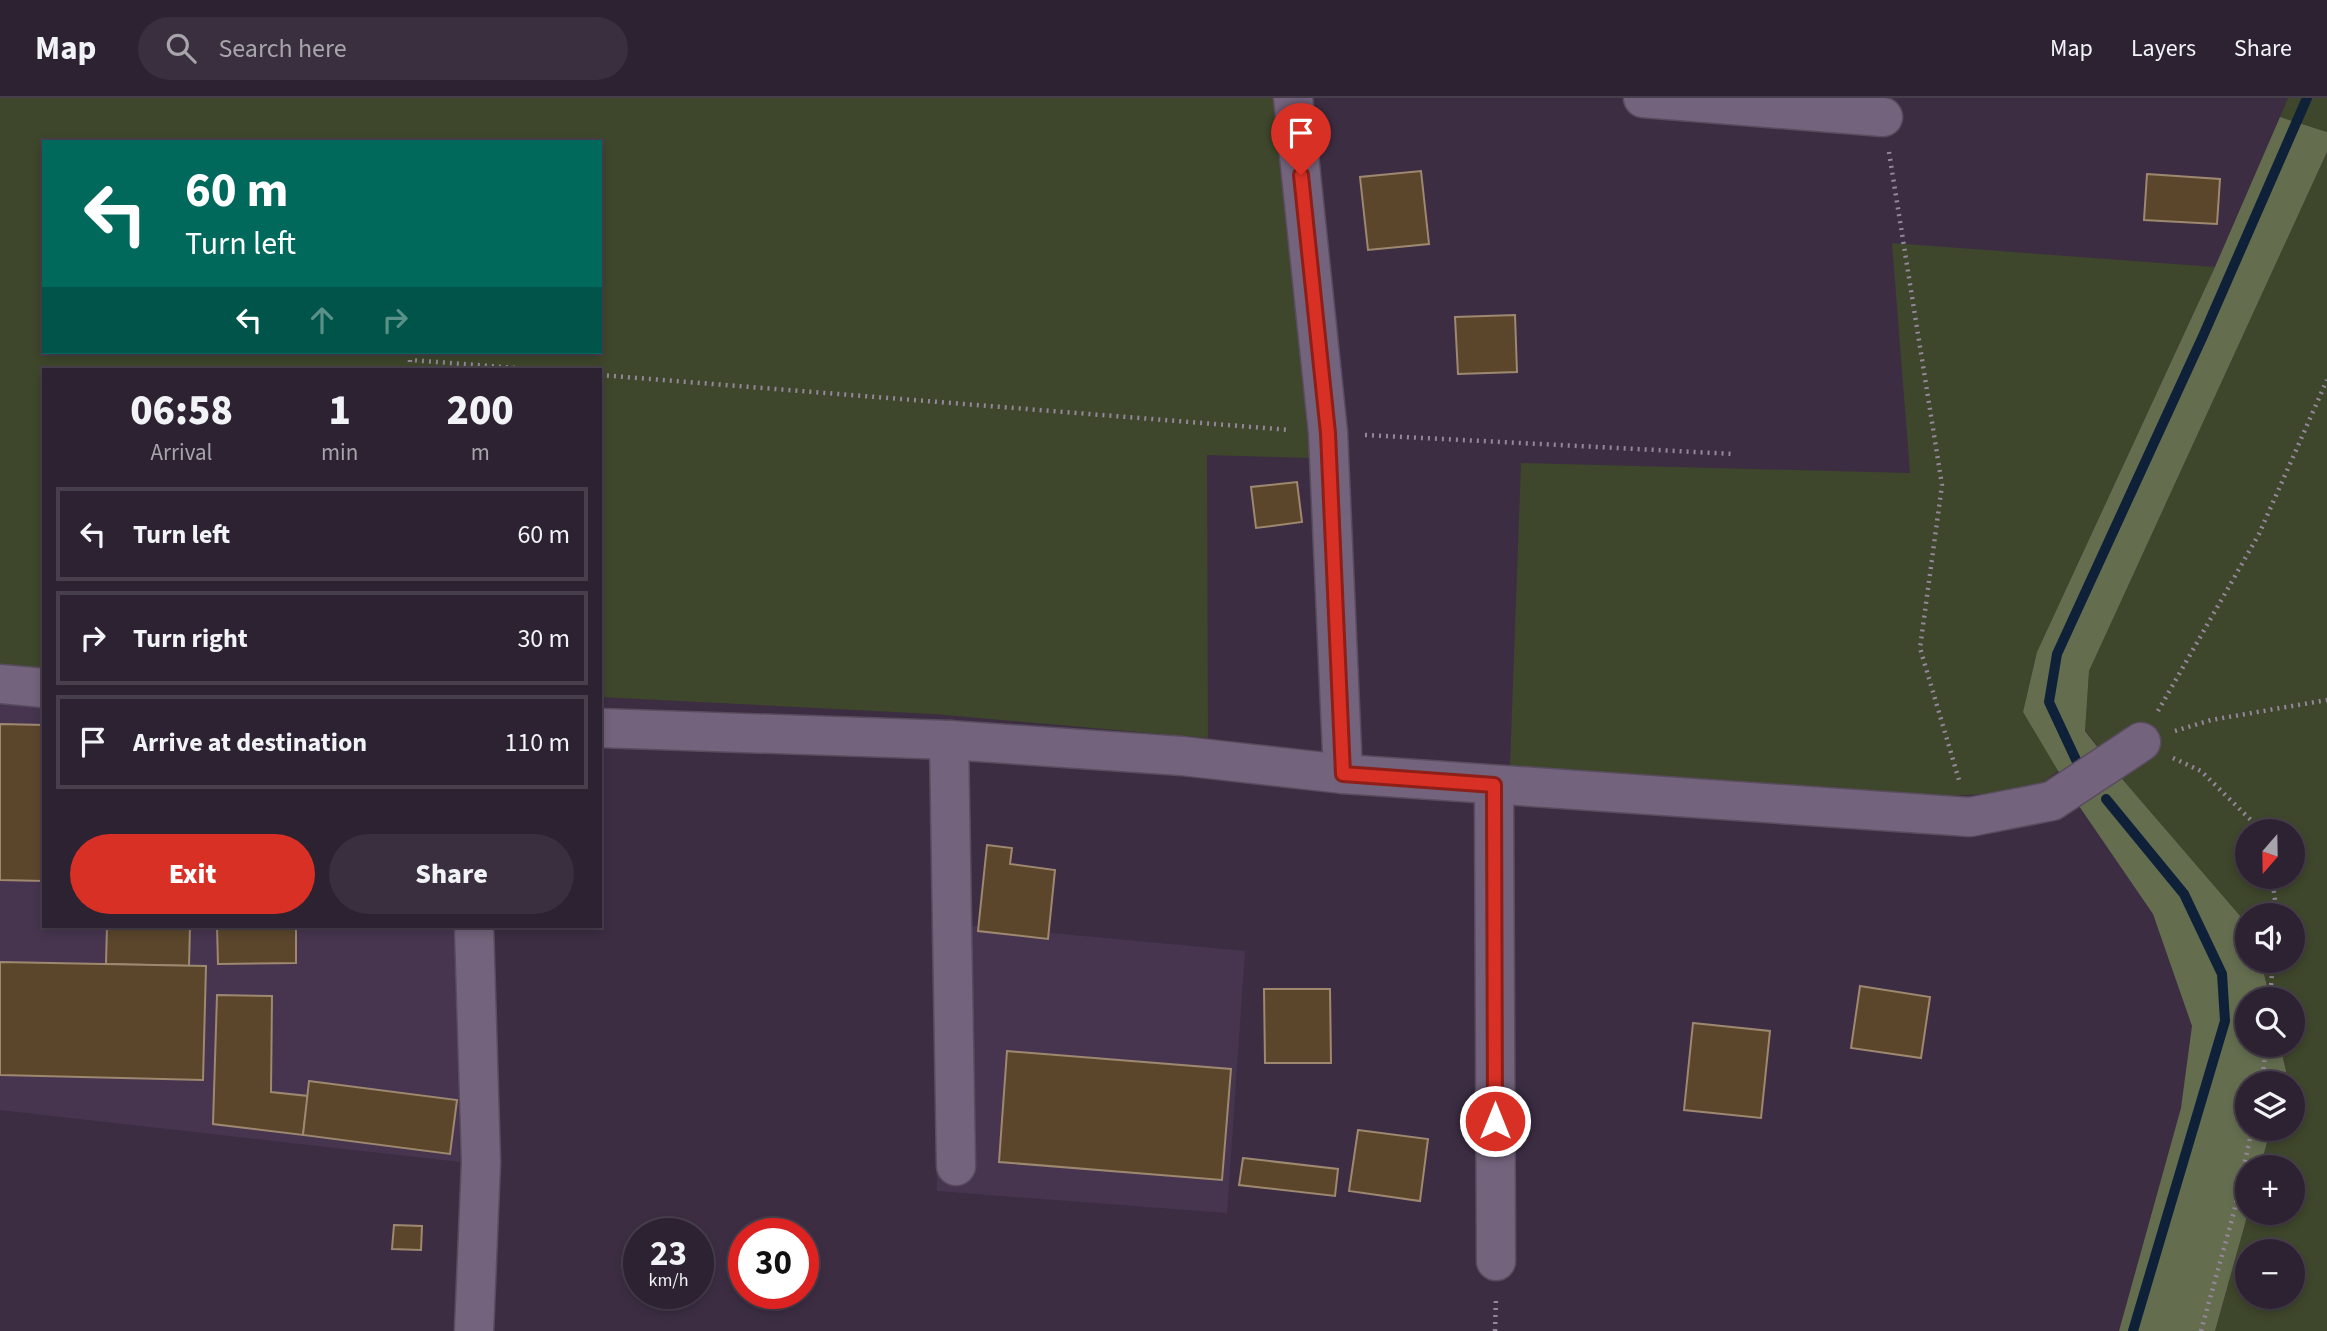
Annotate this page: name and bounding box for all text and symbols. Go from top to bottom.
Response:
search box [138,17,628,80]
text: Map [35,25,96,72]
icon: search [162,29,200,67]
text: Search here [218,30,347,67]
text: Map [2050,31,2093,66]
text: Layers [2131,31,2196,66]
text: Share [2234,31,2292,66]
pin [1271,103,1331,175]
icon: arrive [1282,114,1320,152]
text: 60 m [185,156,289,226]
icon: left [70,168,161,259]
text: Turn left [185,221,296,267]
icon: left [230,301,268,339]
icon: ahead [303,301,341,339]
icon: right [376,301,414,339]
text: 06:58 [130,381,233,441]
text: 1 [328,381,351,441]
text: 200 [447,381,514,441]
text: Arrival [151,436,212,469]
text: min [321,436,358,469]
text: m [471,436,490,469]
icon: left [74,515,112,553]
text: Turn left [133,516,230,553]
text: 60 m [517,516,570,553]
icon: right [74,619,112,657]
text: Turn right [133,620,248,657]
text: 30 m [517,620,570,657]
icon: arrive [74,723,112,761]
text: Arrive at destination [133,724,367,761]
text: 110 m [504,724,570,761]
north arrow [2235,819,2305,889]
map controls [2235,819,2305,1309]
button: Exit [70,834,315,914]
button: Share [329,834,574,914]
button: sound [2235,903,2305,973]
button: search [2235,987,2305,1057]
button: layers [2235,1071,2305,1141]
position arrow [1458,1084,1532,1158]
button: + [2235,1155,2305,1225]
speed limit sign: 30 [728,1218,819,1309]
text: 23 [650,1229,687,1279]
button: − [2235,1239,2305,1309]
text: km/h [649,1268,688,1293]

